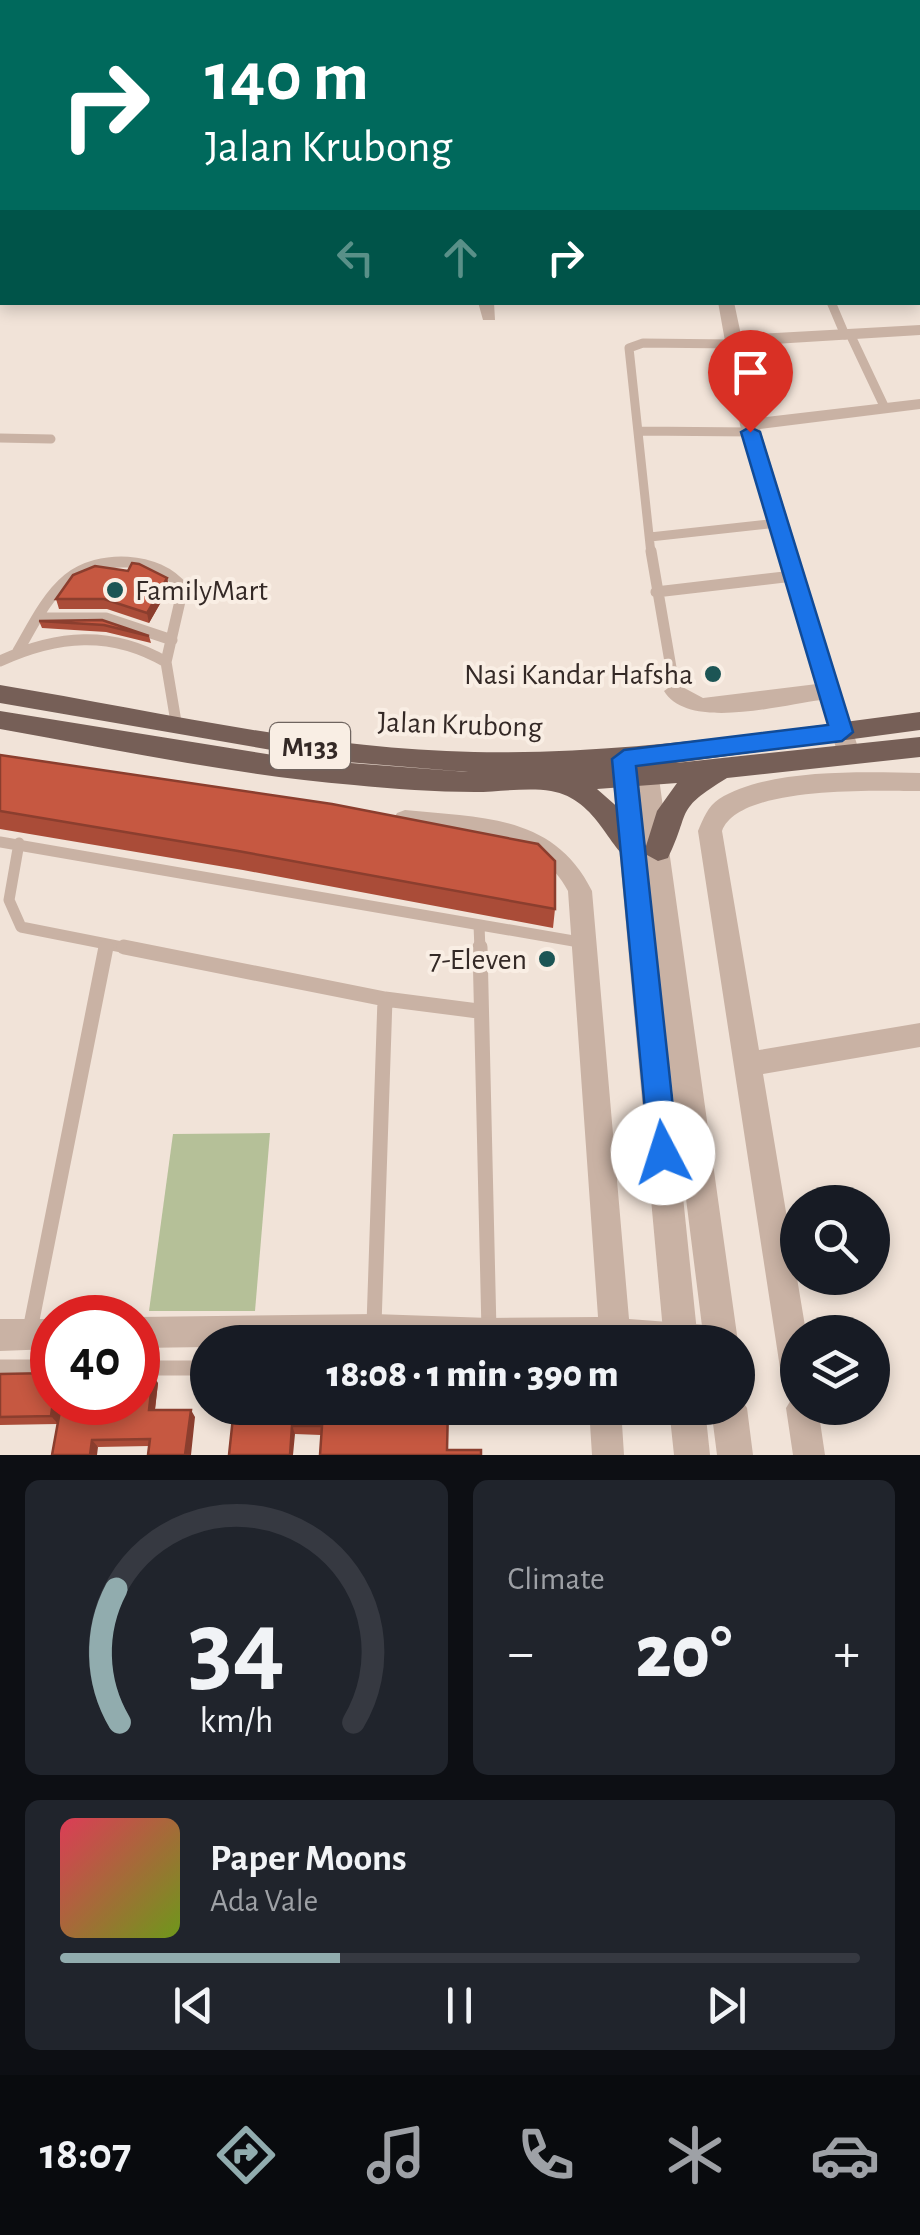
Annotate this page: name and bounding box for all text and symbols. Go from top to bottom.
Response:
icon: right [40,40,170,170]
text: 140 m [205,43,369,113]
text: Jalan Krubong [205,125,453,170]
icon: left [328,230,383,285]
icon: ahead [433,230,488,285]
icon: right [538,230,593,285]
pin [708,330,793,433]
icon: arrive [723,345,778,400]
place label: FamilyMart [135,576,268,606]
marker: FamilyMart [104,579,126,601]
place label: Nasi Kandar Hafsha [464,660,693,690]
marker: Nasi Kandar Hafsha [702,663,724,685]
street label: Jalan Krubong [377,707,543,743]
road number: M133 [270,723,350,769]
place label: 7-Eleven [429,945,527,975]
marker: 7-Eleven [536,948,558,970]
position arrow [611,1101,715,1205]
map controls [780,1185,890,1425]
button: search [780,1185,890,1295]
speed limit sign: 40 [30,1295,160,1425]
button: layers [780,1315,890,1425]
text: 18:08 · 1 min · 390 m [326,1356,619,1394]
text: Climate [508,1563,605,1595]
text: 34 [188,1597,285,1701]
text: 20° [635,1616,732,1691]
text: − [508,1626,534,1681]
text: + [834,1626,860,1681]
text: km/h [199,1703,273,1739]
text: Paper Moons [210,1840,407,1878]
text: Ada Vale [210,1885,318,1917]
icon: previous [166,1978,221,2033]
icon: pause [432,1978,487,2033]
icon: next [699,1978,754,2033]
icon: directions [211,2120,281,2190]
icon: music [361,2120,431,2190]
icon: phone [511,2120,581,2190]
icon: climate [660,2120,730,2190]
icon: car [810,2120,880,2190]
text: 18:07 [40,2132,131,2177]

